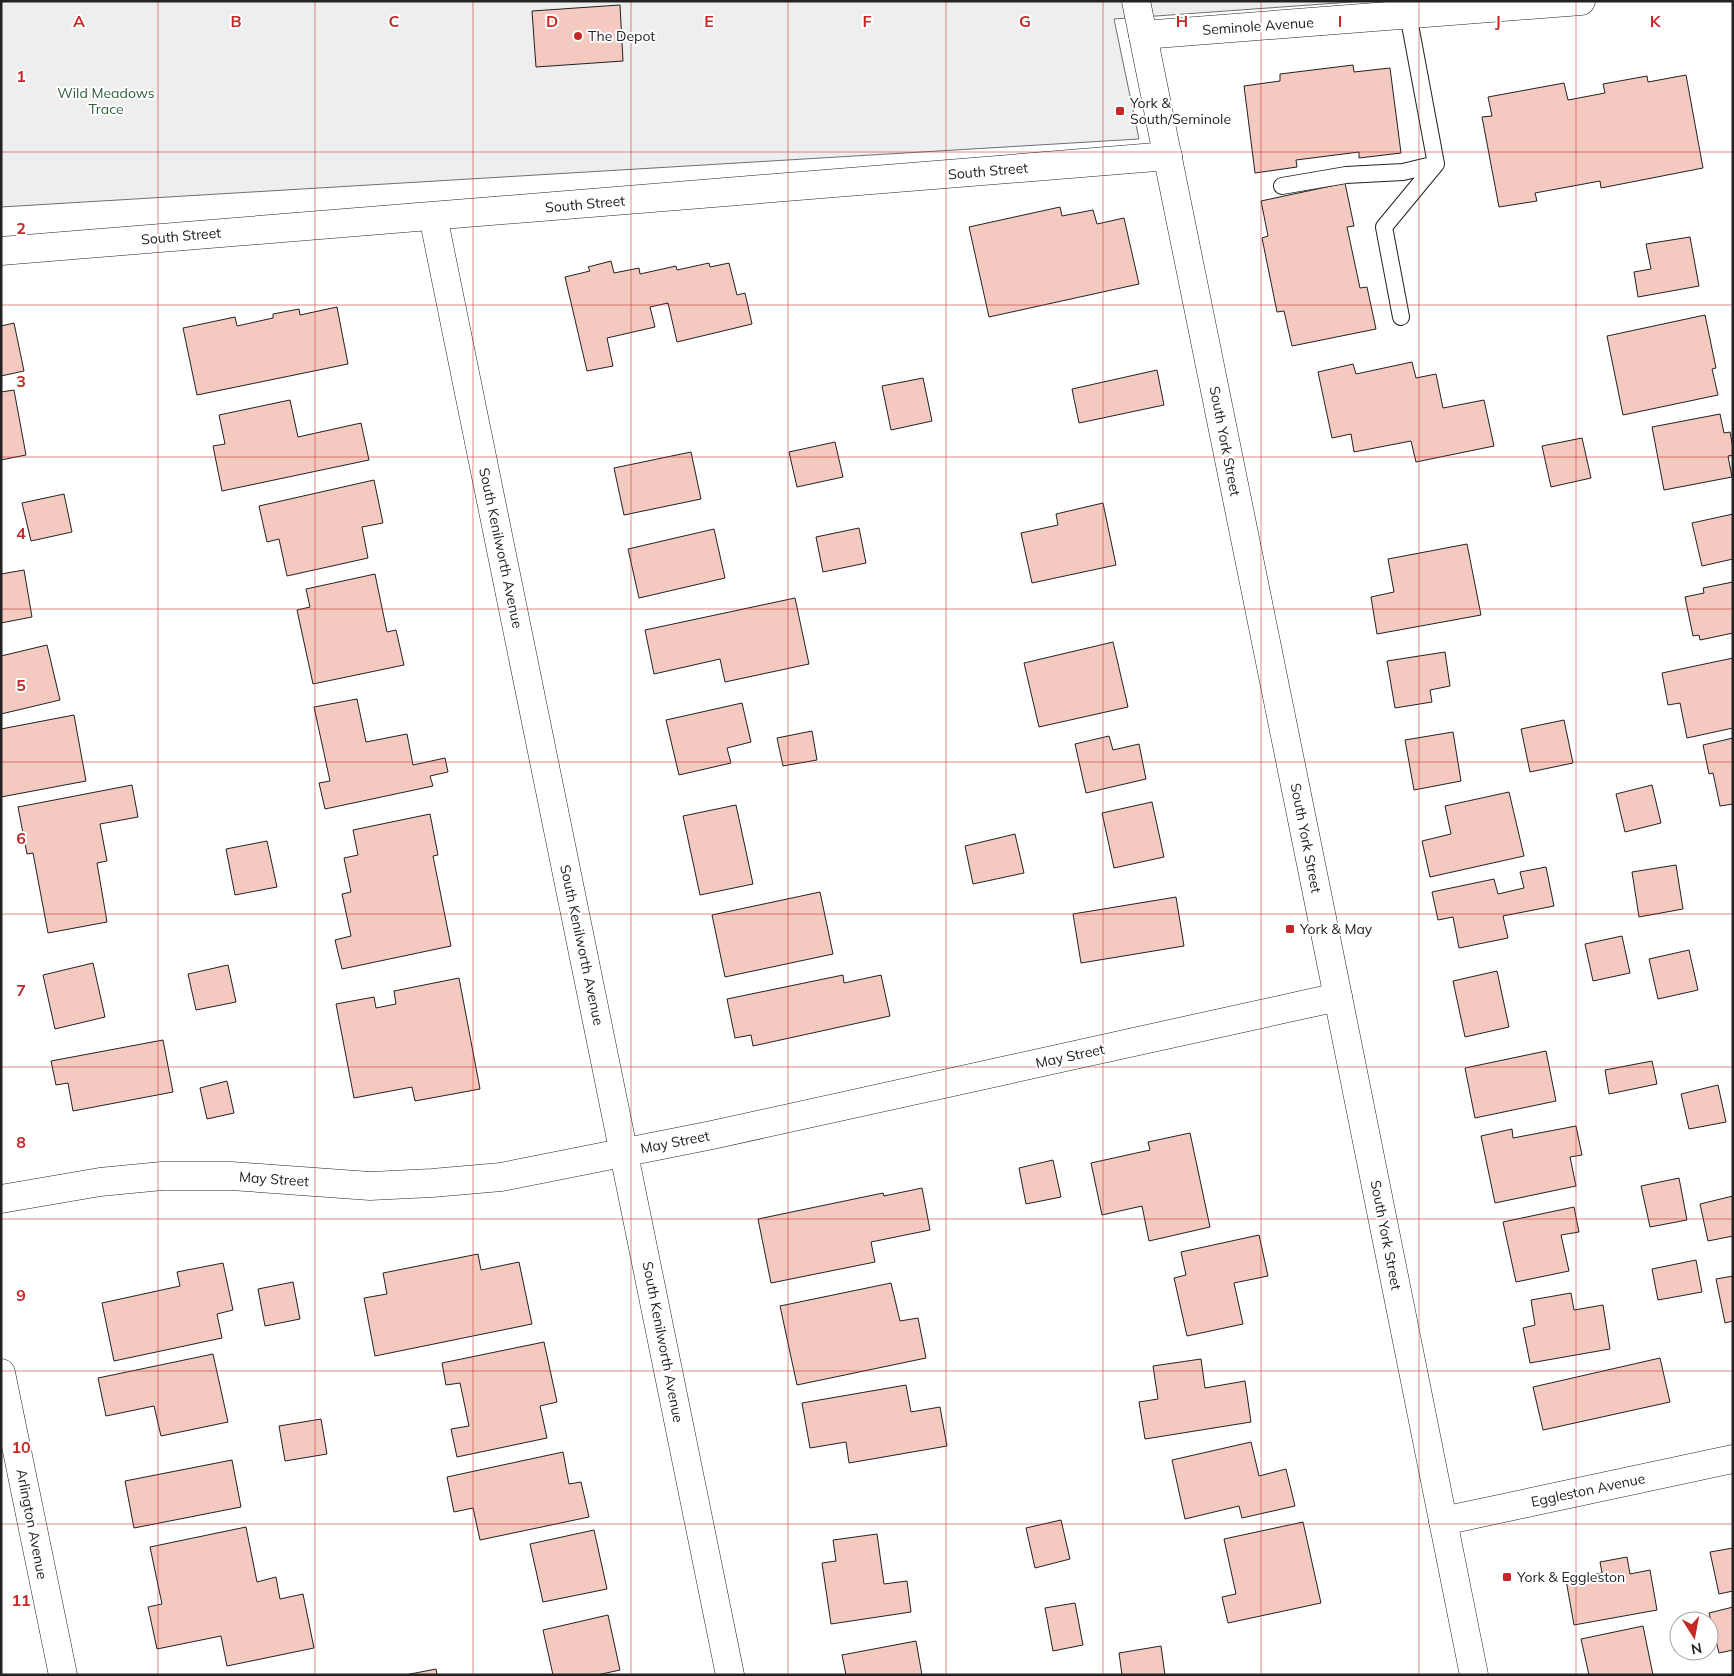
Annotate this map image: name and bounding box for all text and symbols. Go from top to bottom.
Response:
text: A [73,11,85,31]
text: B [230,11,242,31]
text: C [389,11,400,31]
text: D [546,11,558,31]
text: E [704,11,714,31]
text: F [862,11,872,31]
text: G [1019,11,1031,31]
text: H [1176,11,1188,31]
text: I [1338,11,1342,31]
text: J [1495,11,1501,31]
text: K [1650,11,1662,31]
street label: Seminole Avenue [1202,13,1314,39]
place label: The Depot [588,27,655,45]
marker: The Depot [572,30,584,42]
text: 1 [16,66,26,86]
park label: Wild Meadows Trace [57,84,155,118]
place label: York & South/Seminole [1129,94,1231,128]
marker: York & South/Seminole [1114,105,1126,117]
street label: South Street [947,159,1029,183]
street label: South Street [544,192,626,216]
text: 2 [16,218,26,238]
street label: South Street [140,224,222,248]
text: 3 [16,371,26,391]
street label: South York Street [1206,385,1245,498]
street label: South Kenilworth Avenue [475,466,527,630]
text: 4 [16,523,26,543]
text: 5 [16,675,26,695]
street label: South York Street [1287,782,1326,895]
text: 6 [16,828,26,848]
street label: South Kenilworth Avenue [556,863,608,1027]
place label: York & May [1299,920,1373,938]
marker: York & May [1284,923,1296,935]
text: 7 [16,980,26,1000]
street label: May Street [1034,1040,1106,1072]
street label: May Street [639,1126,711,1158]
text: 8 [16,1132,26,1152]
street label: May Street [238,1168,310,1190]
street label: South York Street [1367,1179,1406,1292]
street label: South Kenilworth Avenue [639,1260,687,1424]
text: 9 [16,1285,26,1305]
text: 10 [11,1437,31,1457]
street label: Arlington Avenue [12,1467,52,1581]
street label: Eggleston Avenue [1529,1469,1647,1511]
place label: York & Eggleston [1516,1568,1625,1586]
marker: York & Eggleston [1501,1571,1513,1583]
text: 11 [11,1590,31,1610]
north arrow [1669,1611,1719,1661]
text: N [1690,1639,1703,1659]

